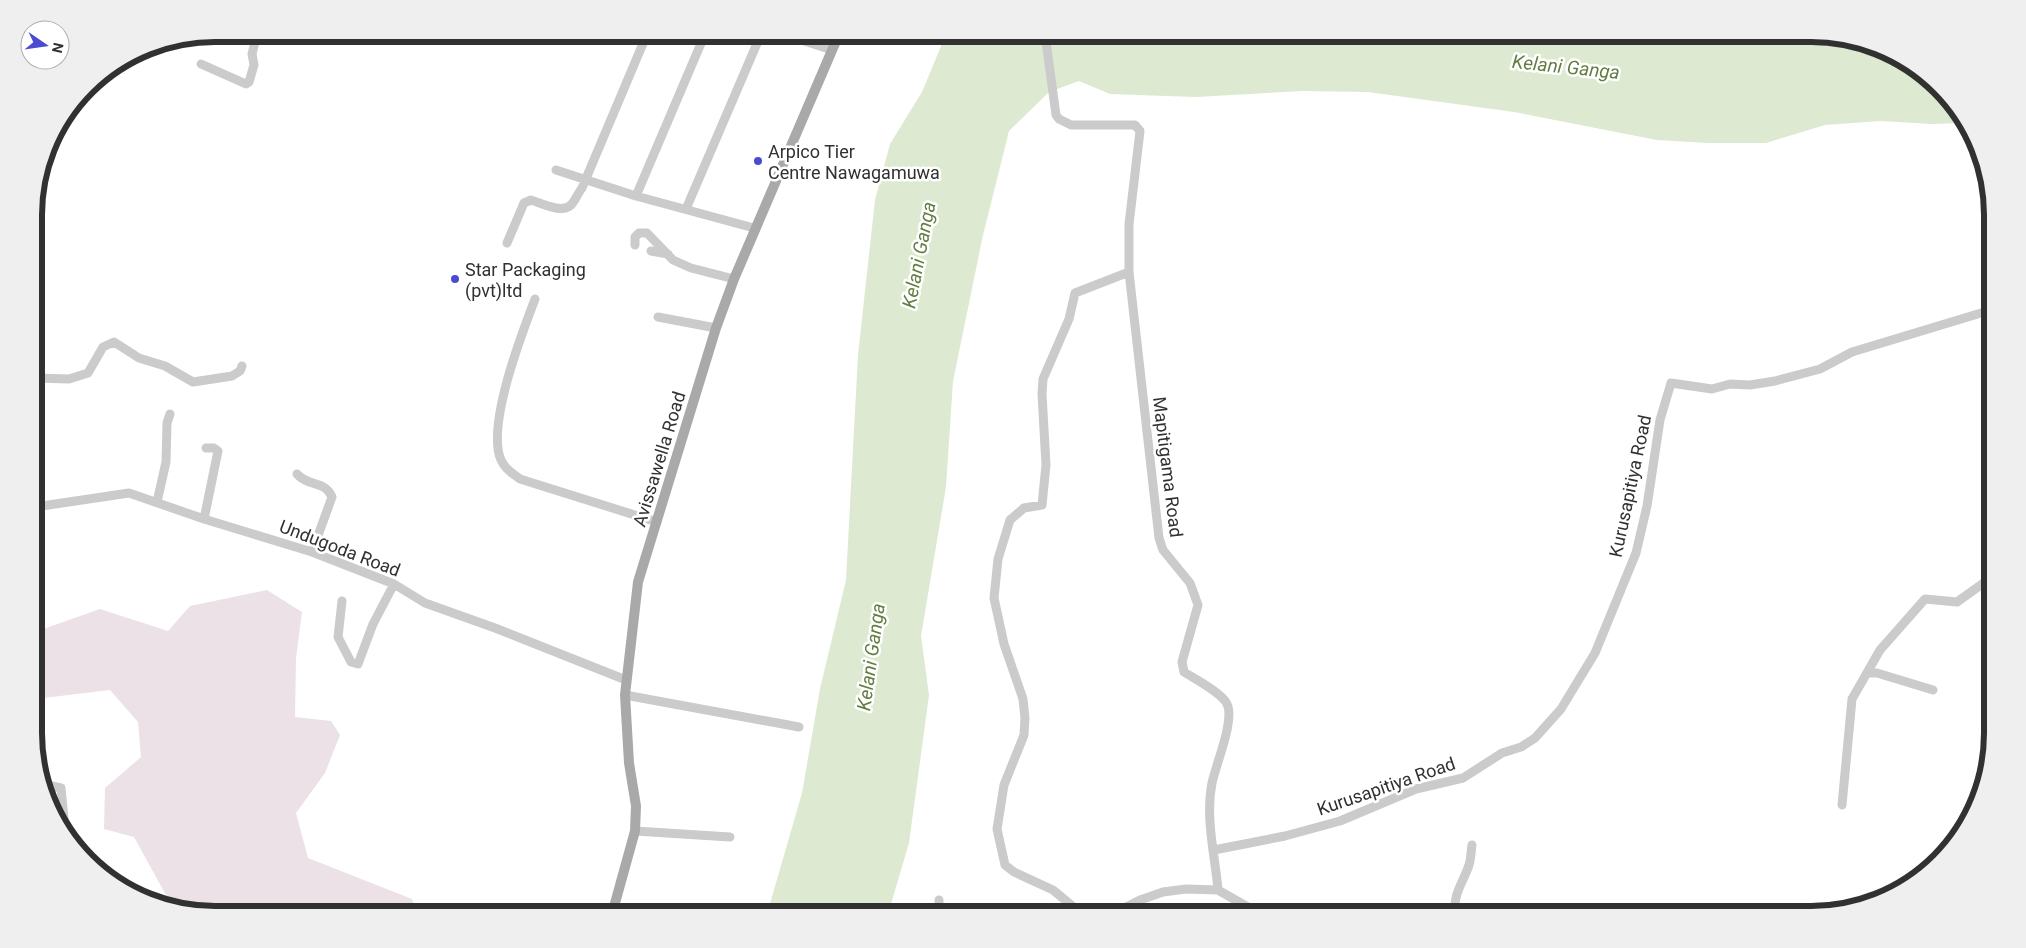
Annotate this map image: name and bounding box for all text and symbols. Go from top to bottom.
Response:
north arrow [20,20,70,70]
text: N [49,41,67,55]
water label: Kelani Ganga [1511,50,1621,84]
place label: Arpico Tier Centre Nawagamuwa [768,141,940,183]
marker: Arpico Tier Centre Nawagamuwa [752,155,764,167]
water label: Kelani Ganga [897,200,941,310]
place label: Star Packaging (pvt)ltd [465,259,586,302]
marker: Star Packaging (pvt)ltd [449,273,461,285]
street label: Avissawella Road [628,389,690,529]
street label: Mapitigama Road [1149,395,1187,539]
street label: Kurusapitiya Road [1605,413,1655,559]
street label: Undugoda Road [277,515,403,581]
water label: Kelani Ganga [852,602,890,712]
street label: Kurusapitiya Road [1314,752,1458,820]

